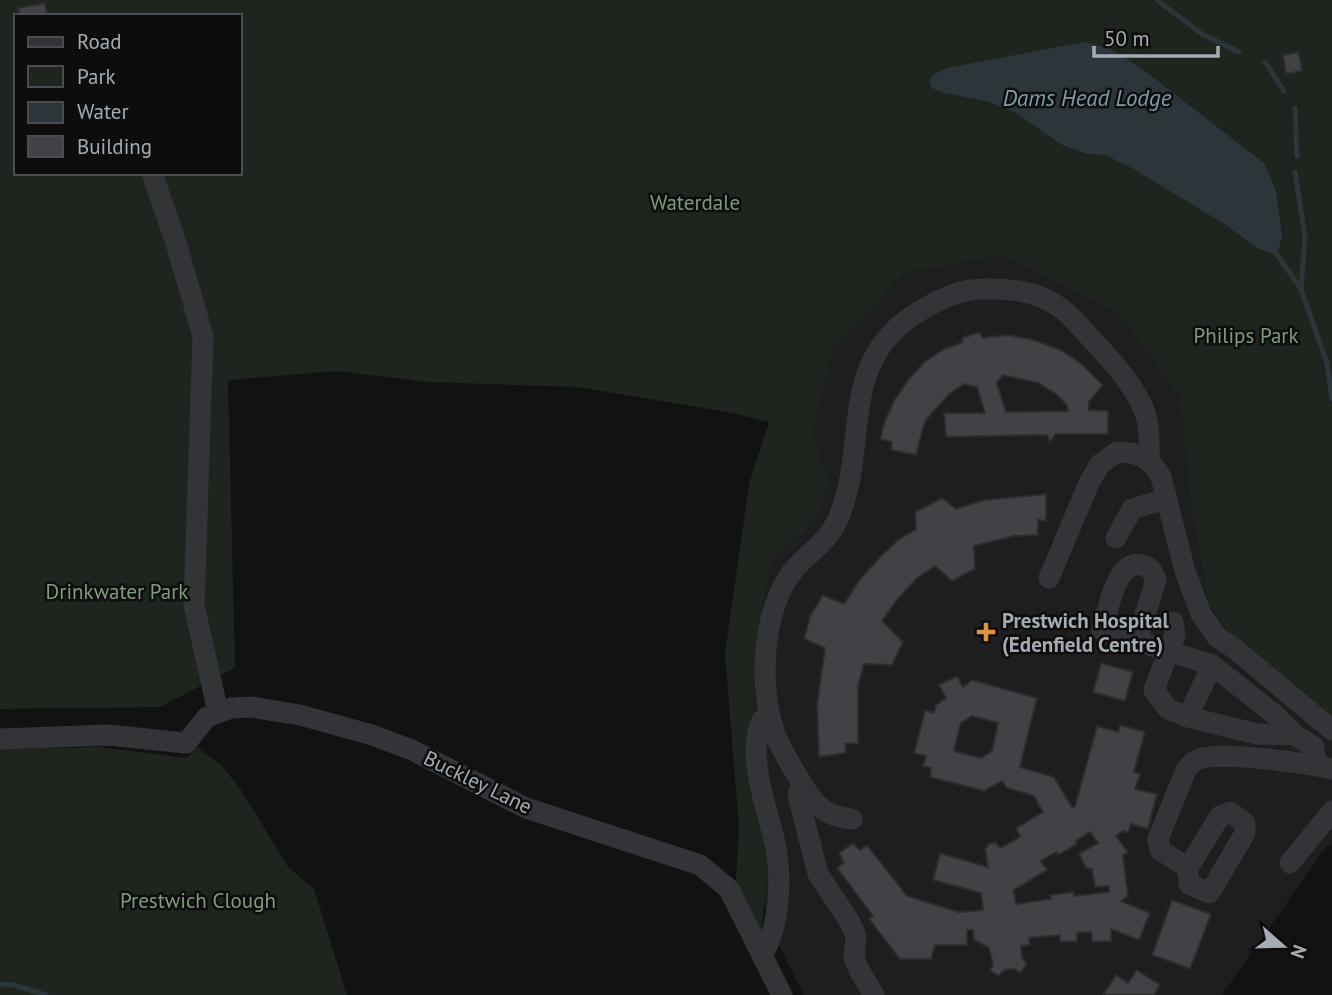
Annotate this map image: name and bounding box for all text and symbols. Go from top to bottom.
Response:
legend [14,14,242,175]
scale bar [1094,14,1218,58]
text: 50 m [1104,25,1150,52]
text: Road [77,28,121,55]
text: Park [77,63,116,90]
water label: Dams Head Lodge [1003,83,1172,112]
text: Water [77,98,129,125]
text: Building [77,133,152,160]
park label: Waterdale [650,189,740,216]
park label: Philips Park [1193,322,1299,349]
park label: Drinkwater Park [46,578,188,605]
place label: Prestwich Hospital (Edenfield Centre) [1002,607,1169,658]
marker: Prestwich Hospital (Edenfield Centre) [976,622,996,642]
street label: Buckley Lane [419,744,537,820]
park label: Prestwich Clough [120,887,276,914]
north arrow [1248,911,1318,981]
text: N [1286,942,1312,962]

